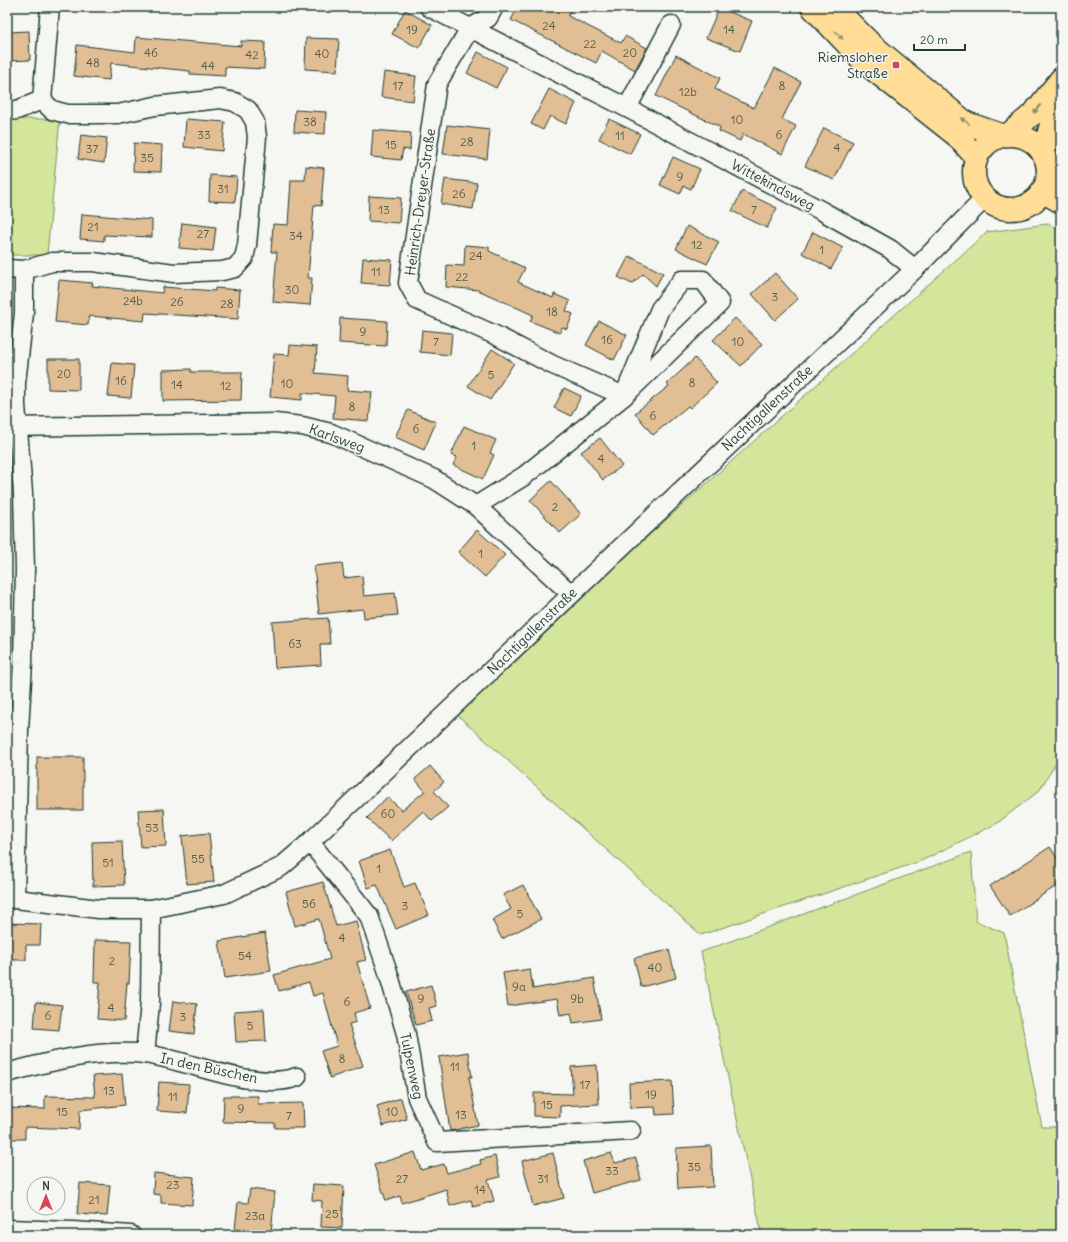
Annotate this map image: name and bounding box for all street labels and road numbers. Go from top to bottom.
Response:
street label: Heinrich-Dreyer-Straße [401,127,439,277]
street label: Wittekindsweg [728,155,818,215]
street label: Nachtigallenstraße [718,361,816,455]
street label: Karlsweg [307,420,367,456]
street label: Nachtigallenstraße [483,584,581,678]
street label: Tulpenweg [396,1031,428,1101]
street label: In den Büschen [159,1049,259,1087]

